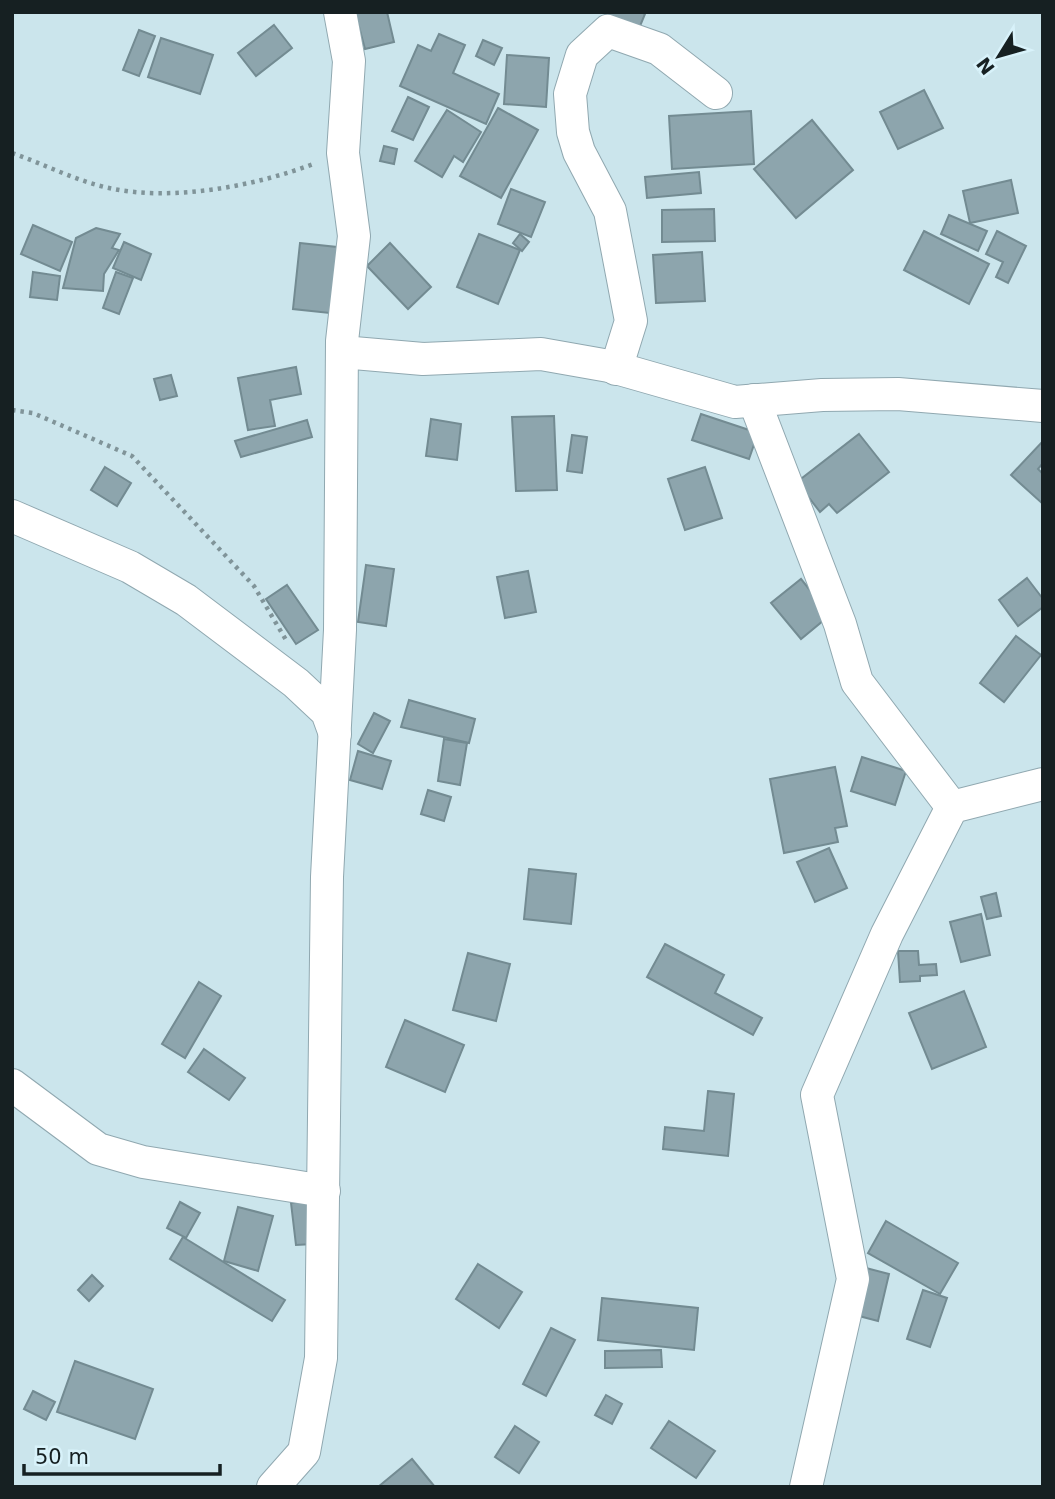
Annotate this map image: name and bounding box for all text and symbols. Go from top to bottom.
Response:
north arrow [964,21,1034,91]
text: N [972,53,999,79]
scale bar [24,1432,220,1476]
text: 50 m [35,1445,89,1469]

